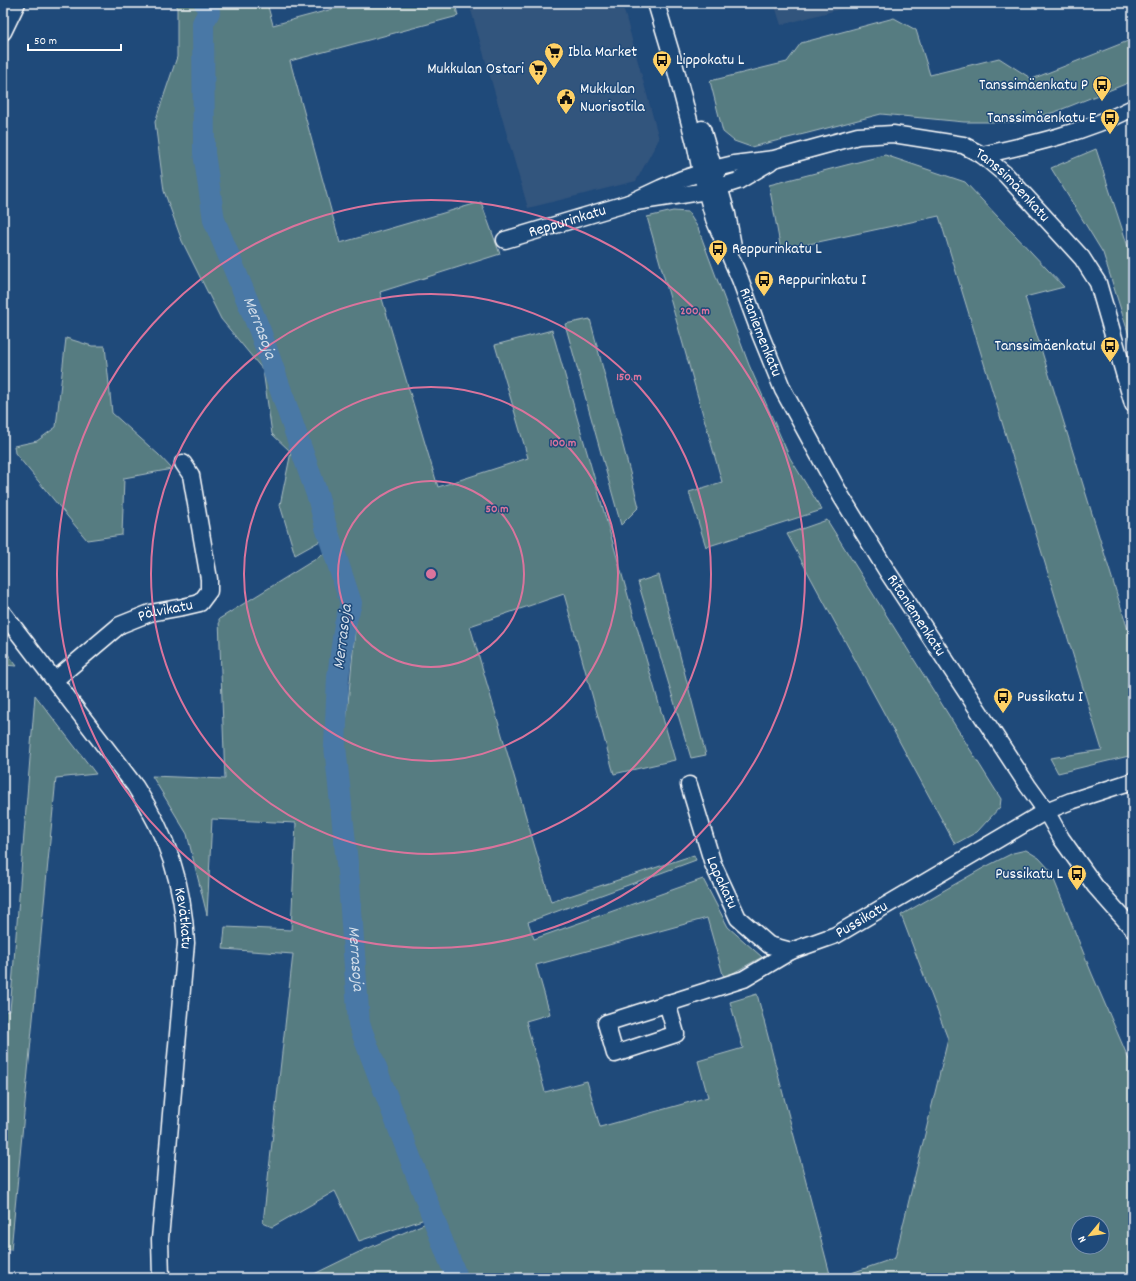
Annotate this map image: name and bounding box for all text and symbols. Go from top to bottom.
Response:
scale bar [28,26,121,52]
text: 50 m [34,33,57,50]
supermarket icon: Ibla Market [543,41,565,69]
place label: Ibla Market [568,41,637,64]
bus stop icon: Lippokatu L [651,49,673,77]
place label: Lippokatu L [676,49,745,72]
place label: Mukkulan Ostari [427,58,524,81]
supermarket icon: Mukkulan Ostari [527,58,549,86]
place label: Tanssimäenkatu P [979,74,1088,97]
bus stop icon: Tanssimäenkatu P [1091,74,1113,102]
place label: Mukkulan Nuorisotila [580,78,645,119]
public building icon: Mukkulan Nuorisotila [555,87,577,115]
place label: Tanssimäenkatu E [987,107,1097,130]
bus stop icon: Tanssimäenkatu E [1099,107,1121,135]
street label: Tanssimäenkatu [971,142,1056,228]
street label: Reppurinkatu [526,199,609,244]
bus stop icon: Reppurinkatu L [707,238,729,266]
place label: Reppurinkatu L [732,238,822,261]
bus stop icon: Reppurinkatu I [753,269,775,297]
place label: Reppurinkatu I [778,269,866,292]
street label: Ritaniemenkatu [733,284,788,380]
water label: Merrasoja [235,293,281,364]
text: 200 m [680,303,710,320]
place label: Tanssimäenkatu1 [995,335,1096,358]
bus stop icon: Tanssimäenkatu1 [1099,335,1121,363]
text: 150 m [616,369,642,386]
text: 100 m [550,435,576,452]
text: 50 m [485,501,509,518]
centre of rings [424,567,438,581]
street label: Ritaniemenkatu [881,570,951,661]
street label: Pälvikatu [134,594,195,628]
water label: Merrasoja [328,602,360,671]
bus stop icon: Pussikatu I [992,686,1014,714]
place label: Pussikatu I [1017,686,1083,709]
street label: Lapakatu [700,853,744,913]
place label: Pussikatu L [995,863,1063,886]
bus stop icon: Pussikatu L [1066,863,1088,891]
street label: Kevätkatu [168,885,198,950]
street label: Pussikatu [831,895,892,944]
water label: Merrasoja [340,925,369,993]
north arrow [1070,1215,1110,1255]
text: N [1074,1232,1091,1245]

